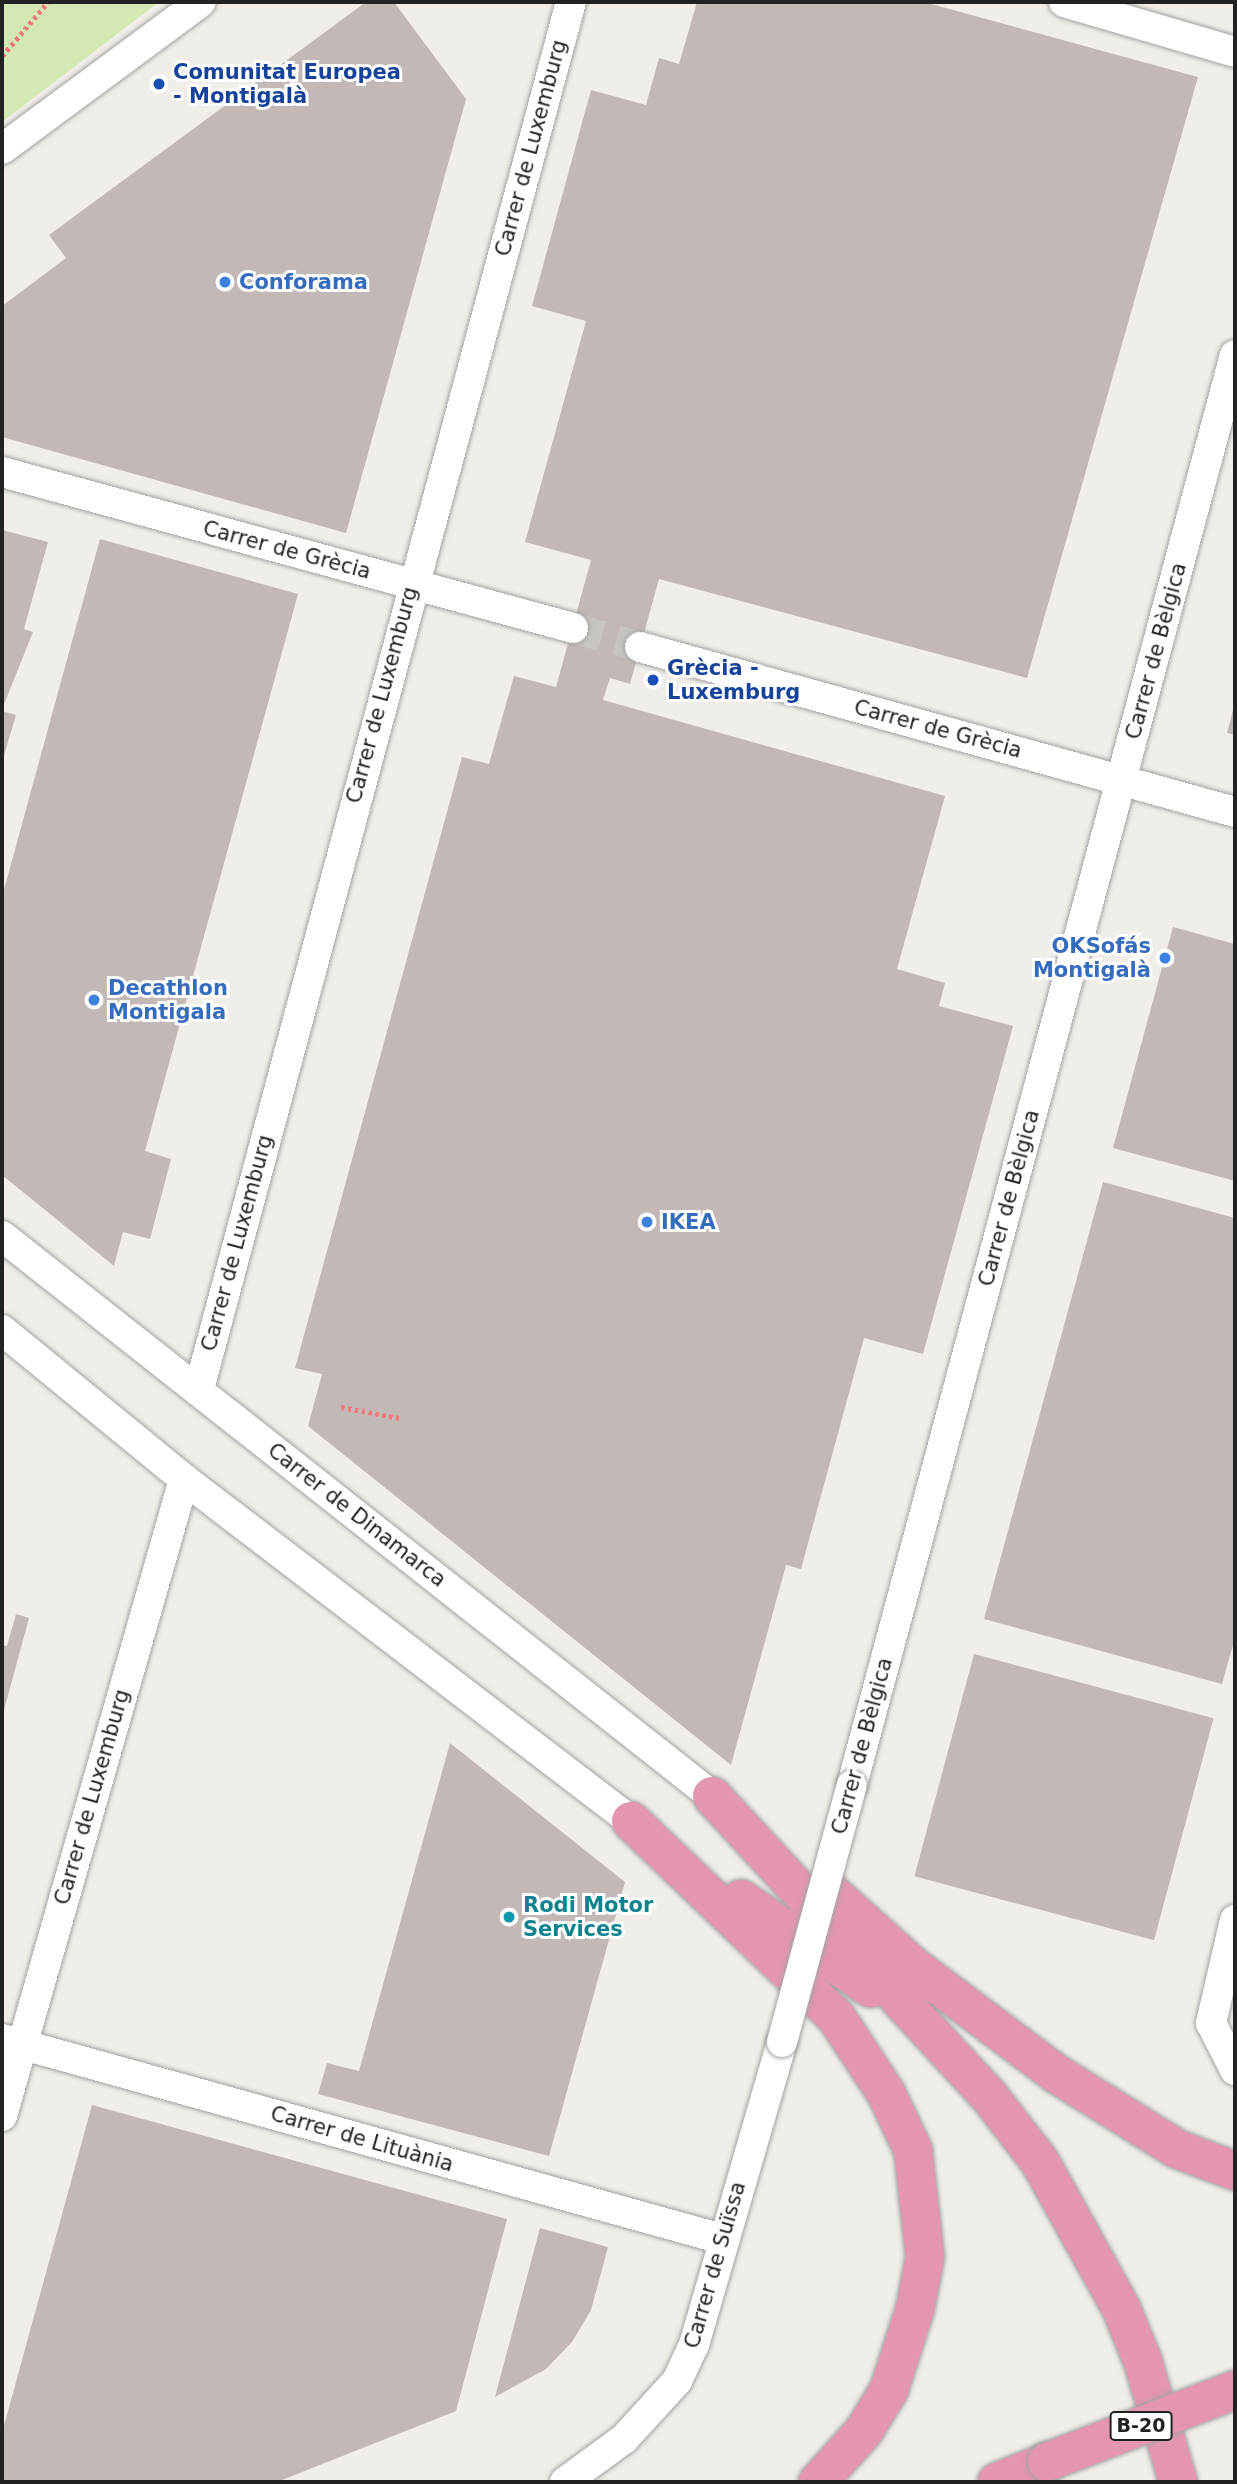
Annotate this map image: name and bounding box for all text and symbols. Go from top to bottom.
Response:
street label: Carrer de Luxemburg [490,37,572,259]
place label: Comunitat Europea - Montigalà [173,59,401,109]
marker: Comunitat Europea - Montigalà [151,76,167,92]
place label: Conforama [239,269,368,295]
marker: Conforama [217,274,233,290]
street label: Carrer de Grècia [200,515,374,585]
street label: Carrer de Bèlgica [1120,560,1192,742]
street label: Carrer de Luxemburg [341,584,423,806]
place label: Grècia - Luxemburg [667,655,800,705]
marker: Grècia - Luxemburg [645,672,661,688]
street label: Carrer de Grècia [851,694,1025,764]
place label: OKSofás Montigalà [1033,933,1151,983]
marker: OKSofás Montigalà [1157,950,1173,966]
place label: Decathlon Montigala [108,975,228,1025]
marker: Decathlon Montigala [86,992,102,1008]
street label: Carrer de Bèlgica [973,1107,1045,1289]
street label: Carrer de Luxemburg [196,1132,278,1354]
place label: IKEA [661,1209,716,1235]
marker: IKEA [639,1214,655,1230]
street label: Carrer de Dinamarca [263,1438,451,1592]
street label: Carrer de Bèlgica [826,1655,898,1837]
street label: Carrer de Luxemburg [49,1686,135,1908]
place label: Rodi Motor Services [523,1892,653,1942]
marker: Rodi Motor Services [501,1909,517,1925]
street label: Carrer de Lituània [268,2101,456,2177]
street label: Carrer de Suïssa [679,2179,751,2351]
road number: B-20 [1110,2410,1172,2442]

